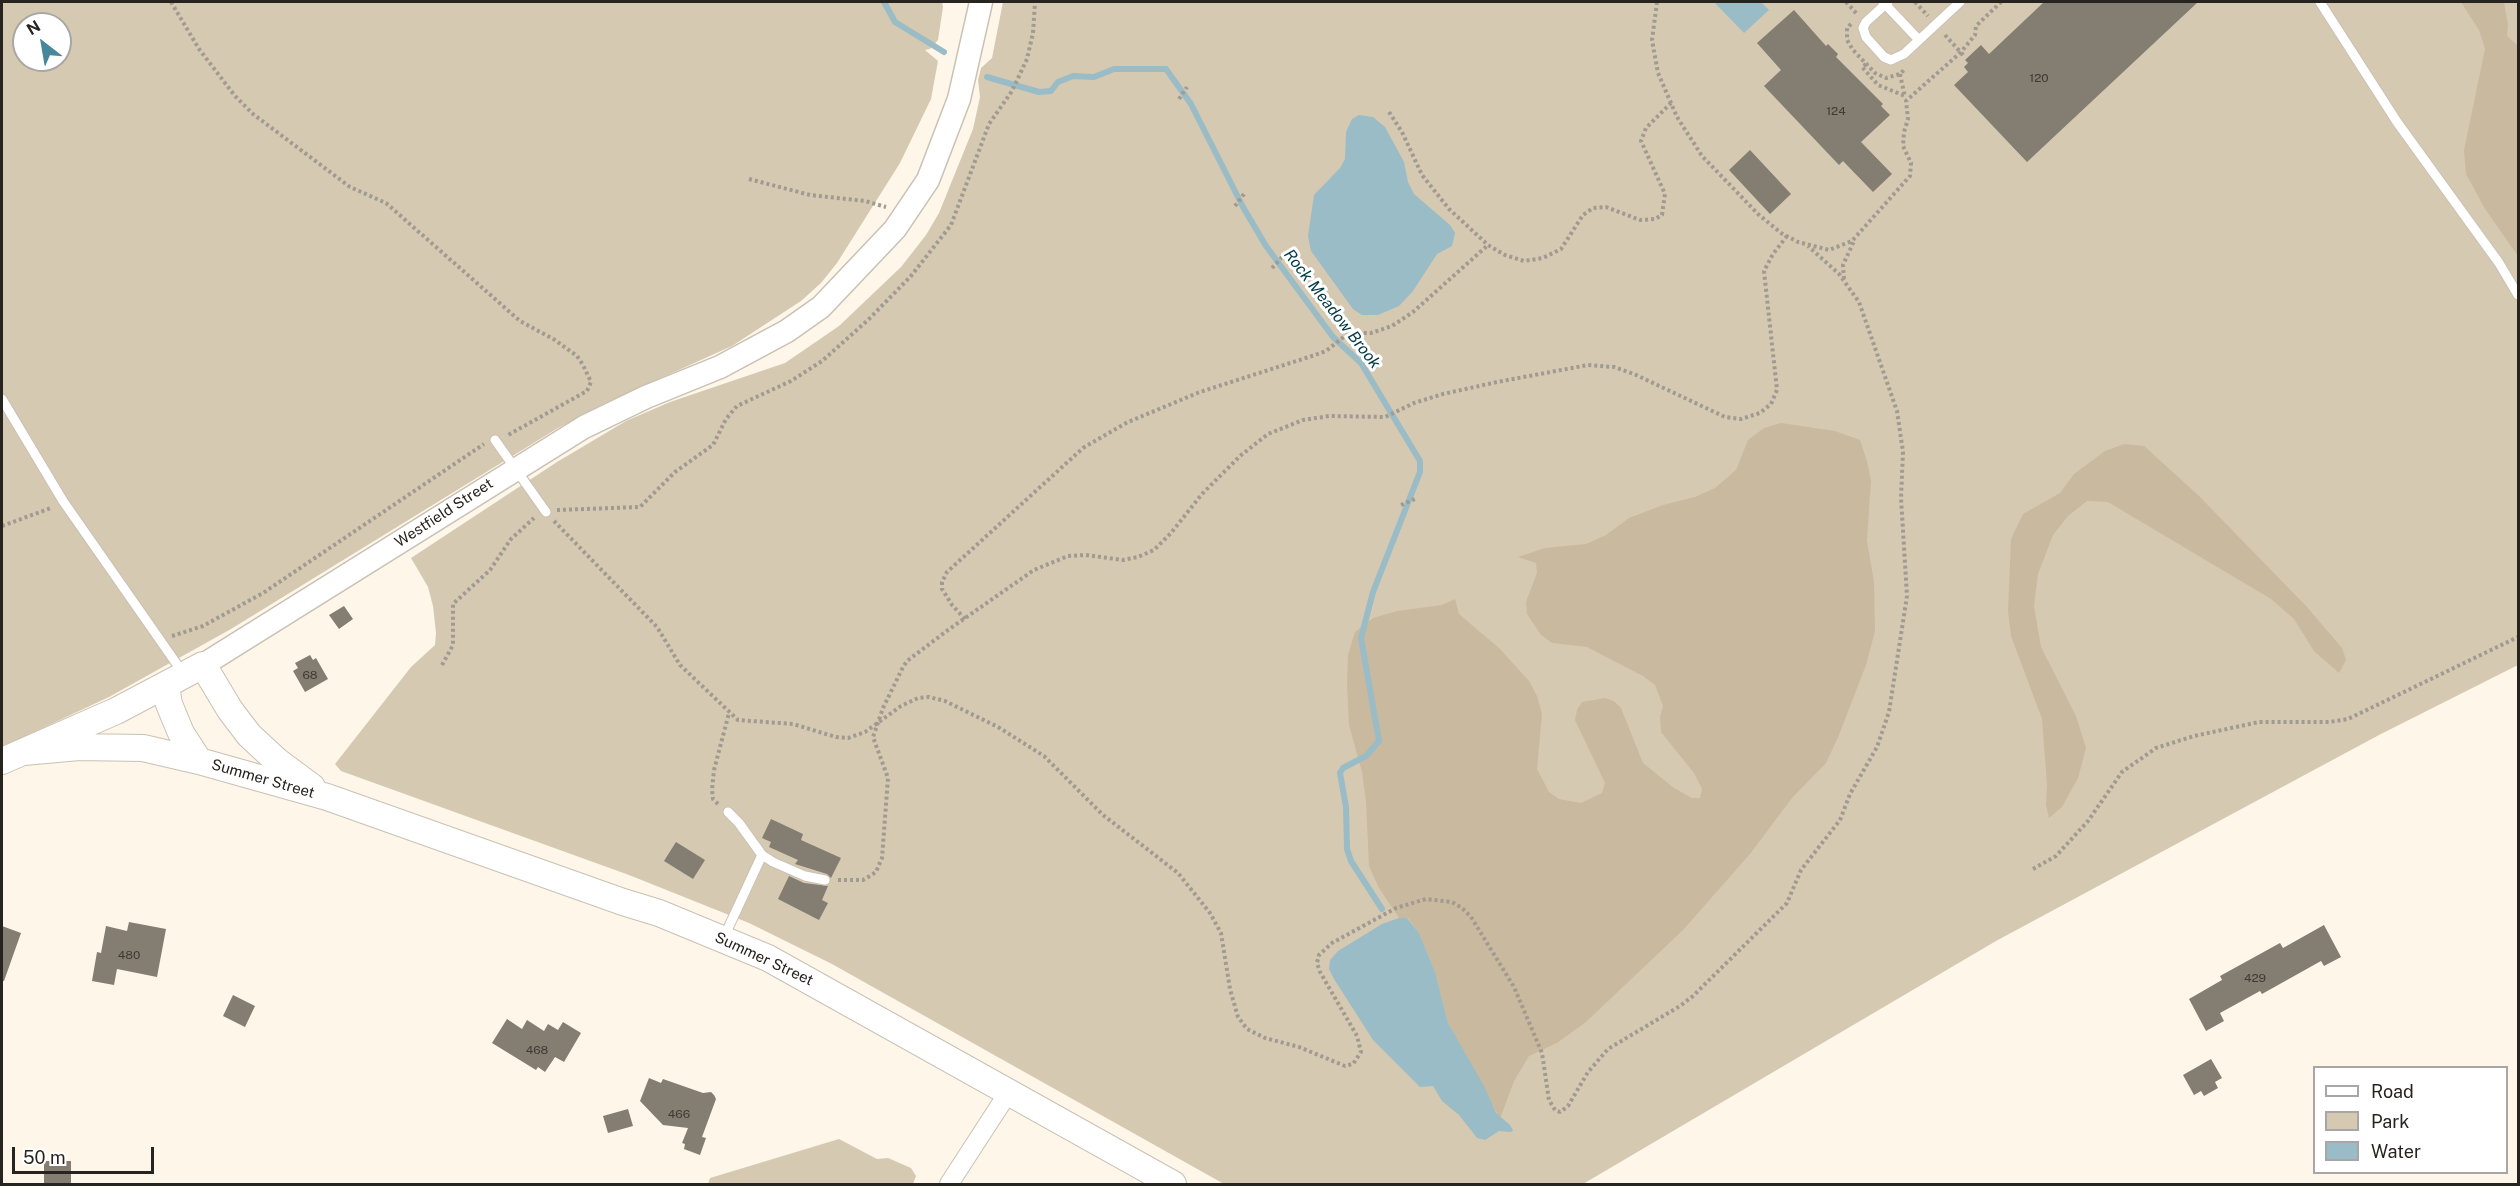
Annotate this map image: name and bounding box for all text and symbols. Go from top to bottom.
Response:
north arrow [12,12,72,72]
text: N [23,16,44,39]
house number: 120 [2029,71,2049,85]
house number: 124 [1826,104,1846,118]
water label: Rock Meadow Brook [1279,246,1385,372]
street label: Westfield Street [392,475,496,551]
house number: 68 [302,668,318,682]
street label: Summer Street [209,756,317,802]
street label: Summer Street [712,928,816,990]
house number: 480 [118,948,140,962]
house number: 429 [2244,971,2266,985]
house number: 468 [526,1043,548,1057]
legend [2313,1066,2508,1174]
text: Road [2371,1081,2414,1102]
house number: 466 [668,1107,690,1121]
text: Park [2371,1111,2409,1132]
scale bar [15,1135,158,1173]
text: Water [2371,1141,2421,1162]
text: 50 m [23,1147,66,1168]

